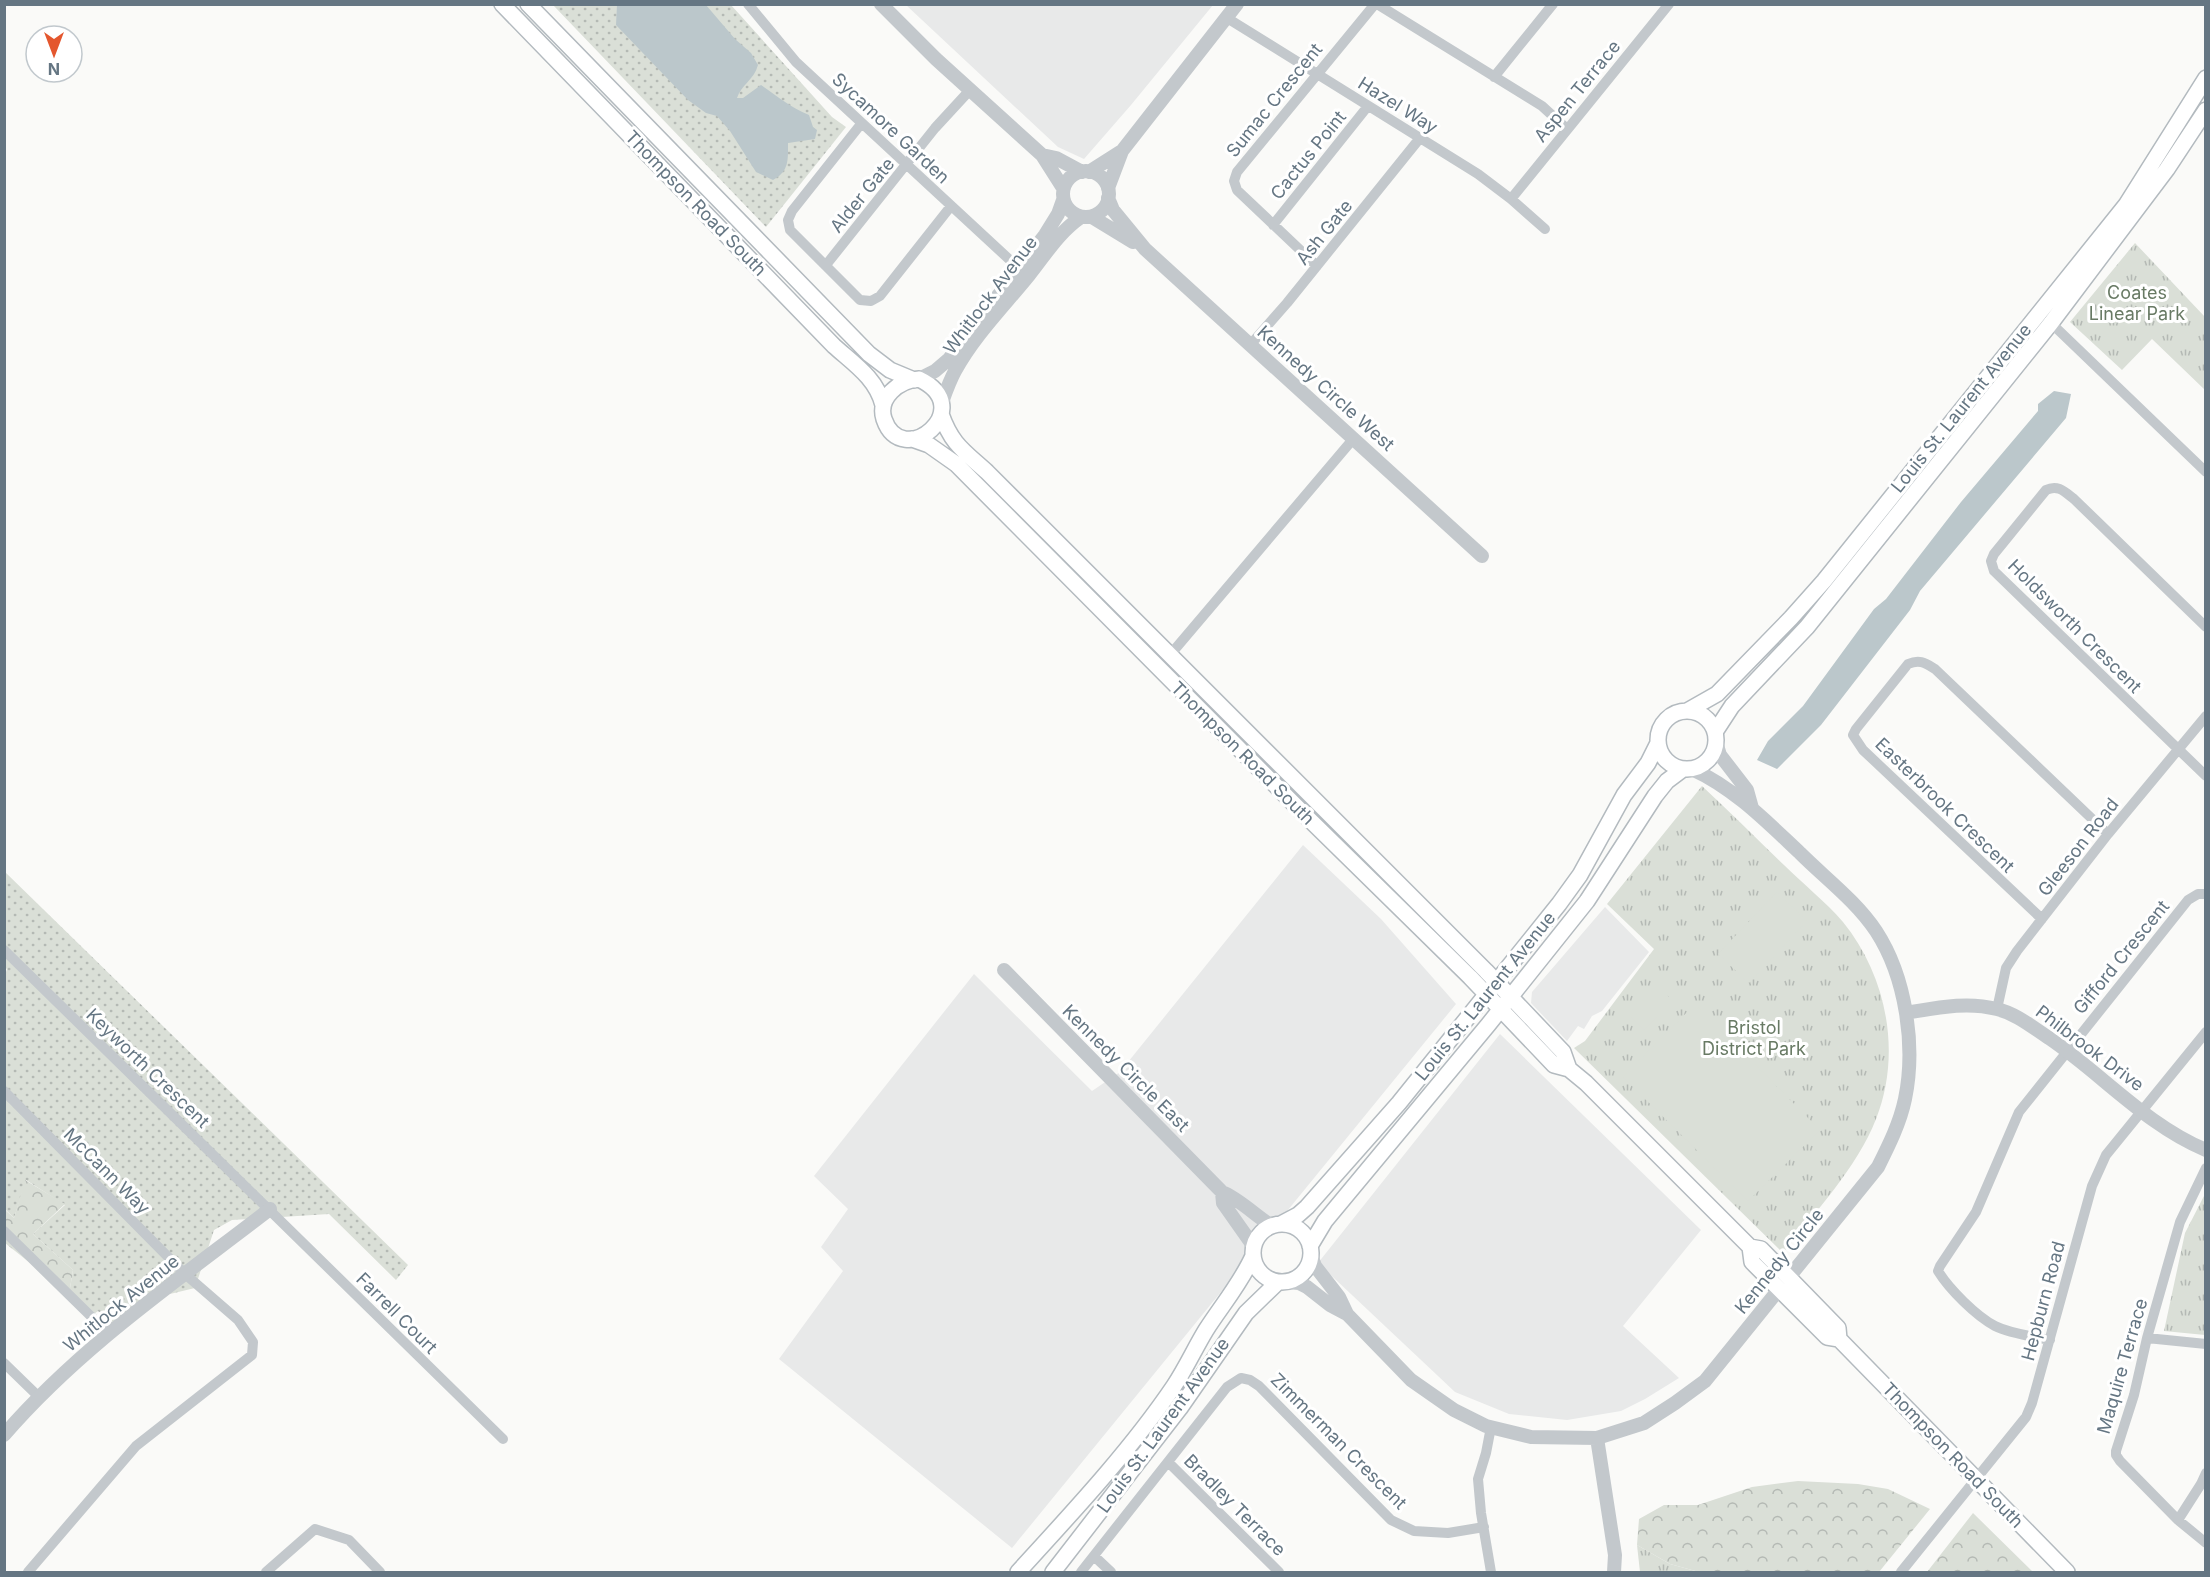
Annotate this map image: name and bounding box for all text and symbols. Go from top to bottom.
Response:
north arrow [24,24,84,84]
street label: Aspen Terrace [1530,36,1624,146]
street label: Sumac Crescent [1222,39,1326,161]
text: N [48,59,60,79]
street label: Sycamore Garden [828,68,954,188]
street label: Hazel Way [1354,72,1442,138]
street label: Cactus Point [1266,106,1350,203]
street label: Thompson Road South [621,126,771,280]
street label: Alder Gate [826,153,898,237]
street label: Ash Gate [1291,195,1357,269]
street label: Whitlock Avenue [939,232,1041,358]
park label: Coates Linear Park [2089,282,2185,324]
street label: Louis St. Laurent Avenue [1886,319,2036,497]
street label: Kennedy Circle West [1253,321,1399,455]
street label: Holdsworth Crescent [2004,555,2146,697]
street label: Thompson Road South [1167,677,1319,829]
street label: Easterbrook Crescent [1871,733,2019,877]
street label: Gleeson Road [2033,794,2123,900]
street label: Gifford Crescent [2069,896,2173,1018]
street label: Louis St. Laurent Avenue [1410,907,1560,1085]
street label: Kennedy Circle East [1058,1000,1194,1136]
street label: Philbrook Drive [2032,1001,2148,1095]
street label: Keyworth Crescent [82,1004,214,1132]
park label: Bristol District Park [1702,1017,1806,1059]
street label: McCann Way [60,1124,154,1218]
street label: Kennedy Circle [1730,1204,1828,1318]
street label: Hepburn Road [2017,1239,2069,1363]
street label: Whitlock Avenue [59,1250,183,1356]
street label: Farrell Court [352,1268,442,1358]
street label: Maquire Terrace [2093,1296,2151,1436]
street label: Louis St. Laurent Avenue [1093,1334,1233,1516]
street label: Zimmerman Crescent [1267,1369,1411,1513]
street label: Thompson Road South [1878,1378,2028,1532]
street label: Bradley Terrace [1180,1450,1290,1560]

